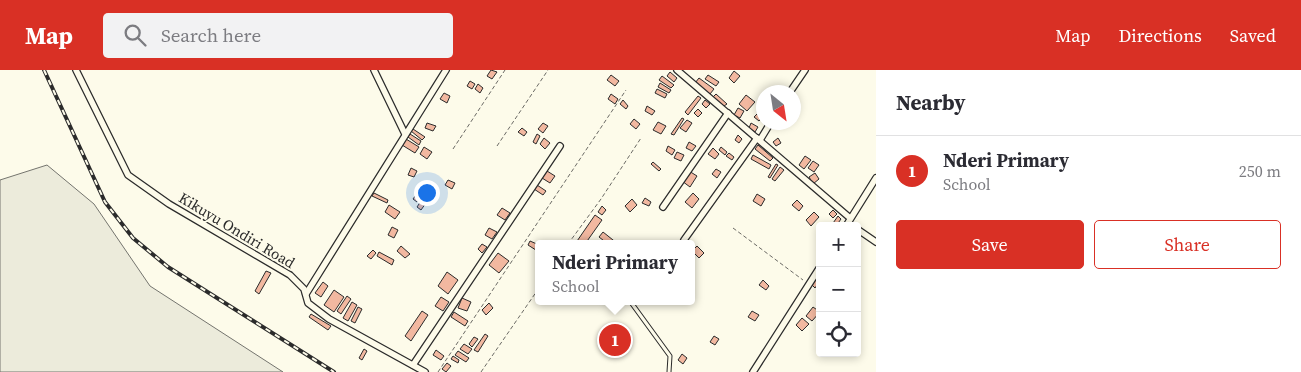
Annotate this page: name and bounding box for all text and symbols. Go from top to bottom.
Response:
search box [103,13,453,58]
text: Map [25,19,73,52]
icon: search [121,21,149,49]
text: Search here [161,22,261,48]
text: Map [1055,23,1091,48]
text: Directions [1119,23,1202,48]
text: Saved [1230,23,1276,48]
north arrow [756,85,801,130]
text: Nearby [896,88,966,117]
text: Nderi Primary [943,147,1069,173]
text: 1 [908,160,916,182]
text: 250 m [1239,160,1281,182]
text: School [943,173,991,195]
your location [414,180,440,206]
street label: Kikuyu Ondiri Road [175,187,299,273]
button: Save [896,220,1084,269]
button: Share [1094,220,1281,269]
map controls [816,222,861,357]
button: + [816,222,861,267]
popup [535,240,695,305]
text: Nderi Primary [552,249,678,275]
button: − [816,267,861,312]
text: School [552,275,600,297]
button: locate [816,312,861,357]
pin: 1 [599,321,631,359]

